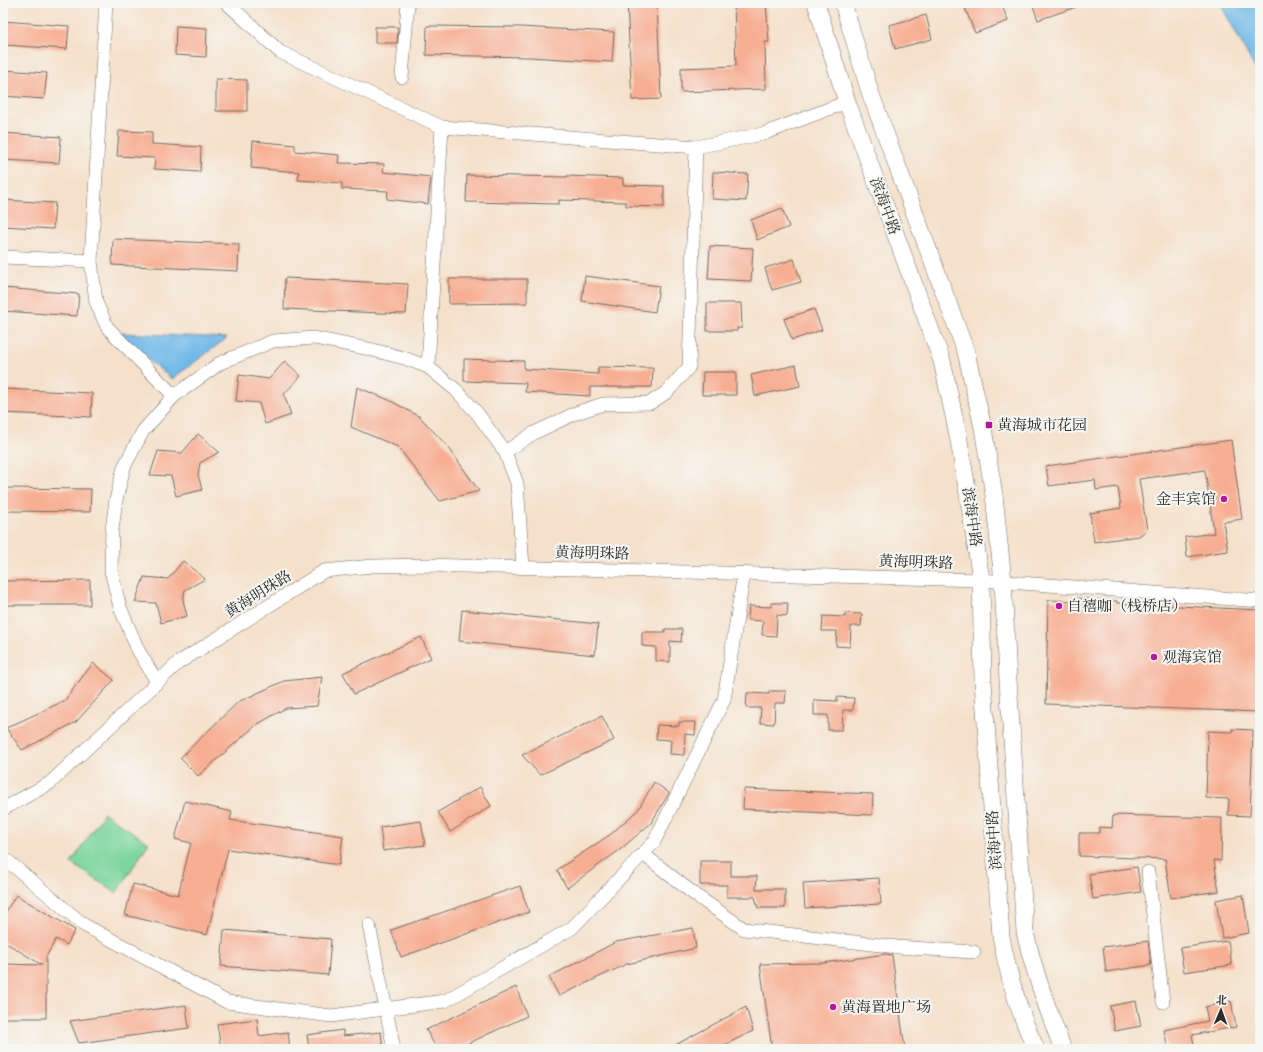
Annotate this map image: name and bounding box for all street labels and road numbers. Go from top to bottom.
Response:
street label: 滨海中路 [866,175,904,237]
street label: 滨海中路 [959,486,985,548]
street label: 黄海明珠路 [554,543,630,563]
street label: 黄海明珠路 [878,552,954,572]
street label: 黄海明珠路 [221,566,295,622]
street label: 滨海中路 [983,809,1005,871]

